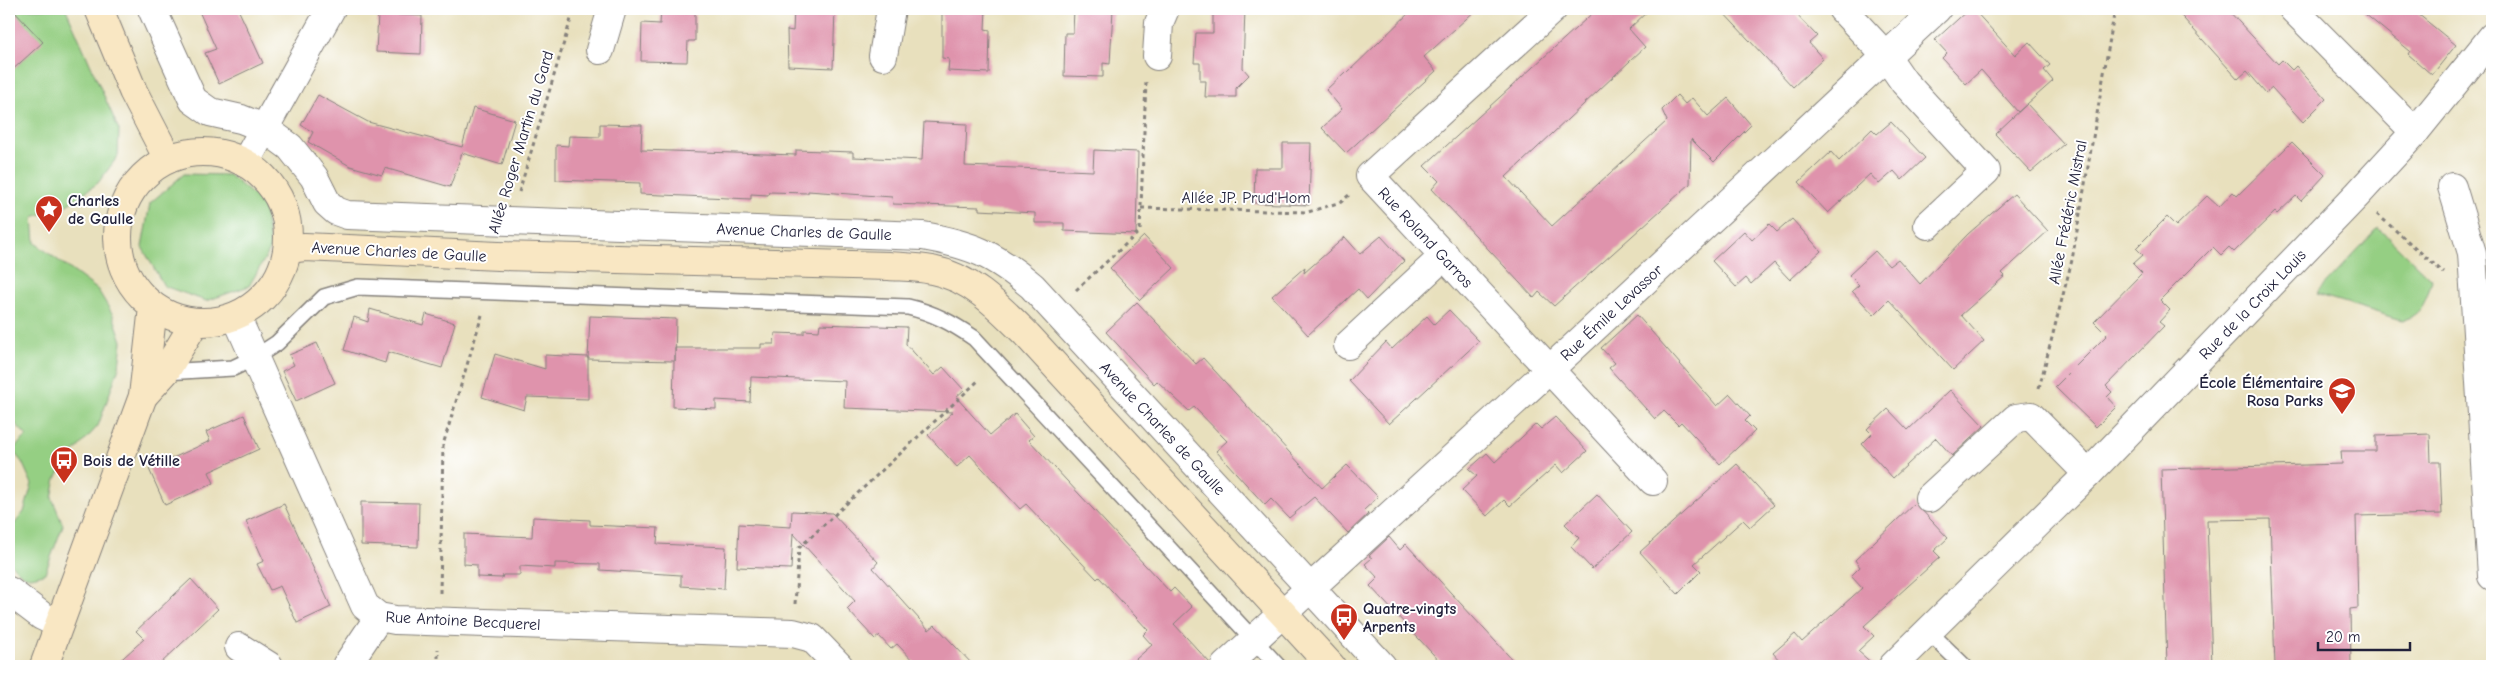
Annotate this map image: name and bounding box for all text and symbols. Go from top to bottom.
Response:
street label: Allée Roger Martin du Gard [485,49,557,236]
street label: Allée Frédéric Mistral [2045,139,2091,286]
street label: Rue Roland Garros [1374,184,1477,292]
street label: Allée JP. Prud'Hom [1181,189,1311,207]
place label: Charles de Gaulle [68,192,133,228]
place icon: Charles de Gaulle [34,194,64,233]
street label: Avenue Charles de Gaulle [716,220,892,244]
street label: Avenue Charles de Gaulle [311,238,487,266]
street label: Rue de la Croix Louis [2196,246,2310,363]
street label: Rue Émile Levassor [1556,260,1667,365]
street label: Avenue Charles de Gaulle [1096,358,1229,499]
place label: École Élémentaire Rosa Parks [2199,373,2323,410]
school or university icon: École Élémentaire Rosa Parks [2327,376,2357,415]
bus stop icon: Bois de Vétille [49,445,79,484]
place label: Bois de Vétille [83,452,180,470]
place label: Quatre-vingts Arpents [1363,600,1457,636]
bus stop icon: Quatre-vingts Arpents [1329,602,1359,641]
street label: Rue Antoine Becquerel [385,608,541,634]
scale bar [2318,620,2411,652]
text: 20 m [2326,628,2360,646]

